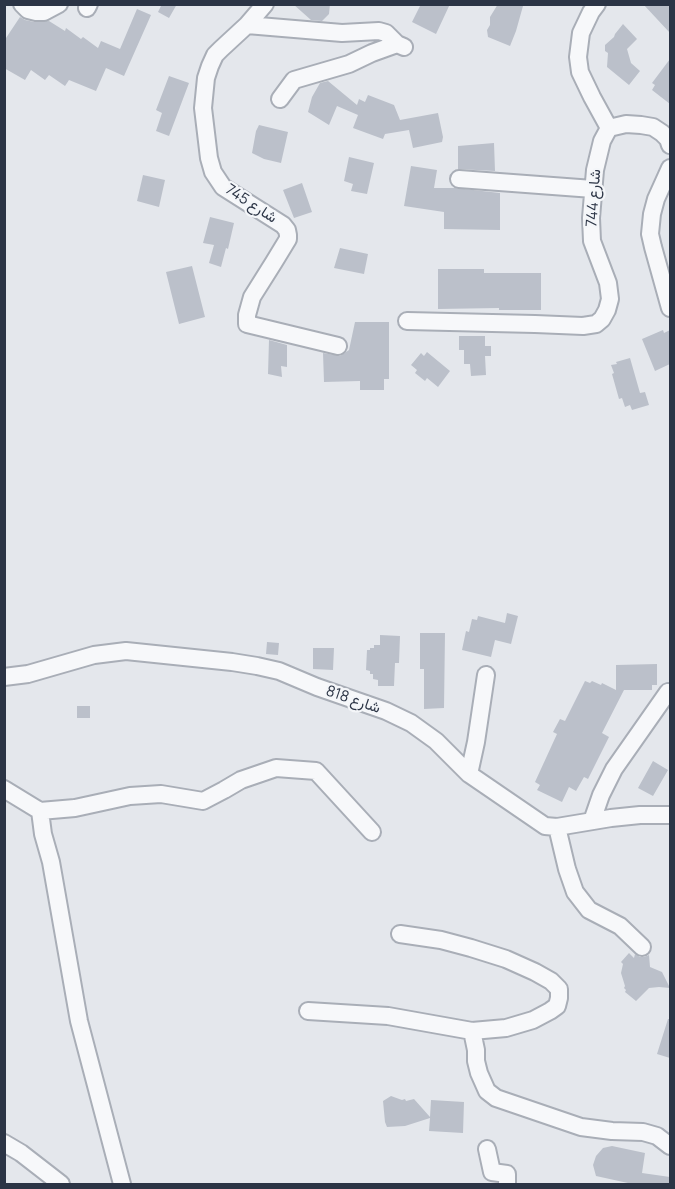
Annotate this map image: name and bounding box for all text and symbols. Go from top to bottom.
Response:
street label: شارع 744 [583,168,605,228]
street label: شارع 745 [222,181,280,227]
street label: شارع 818 [323,682,383,718]

